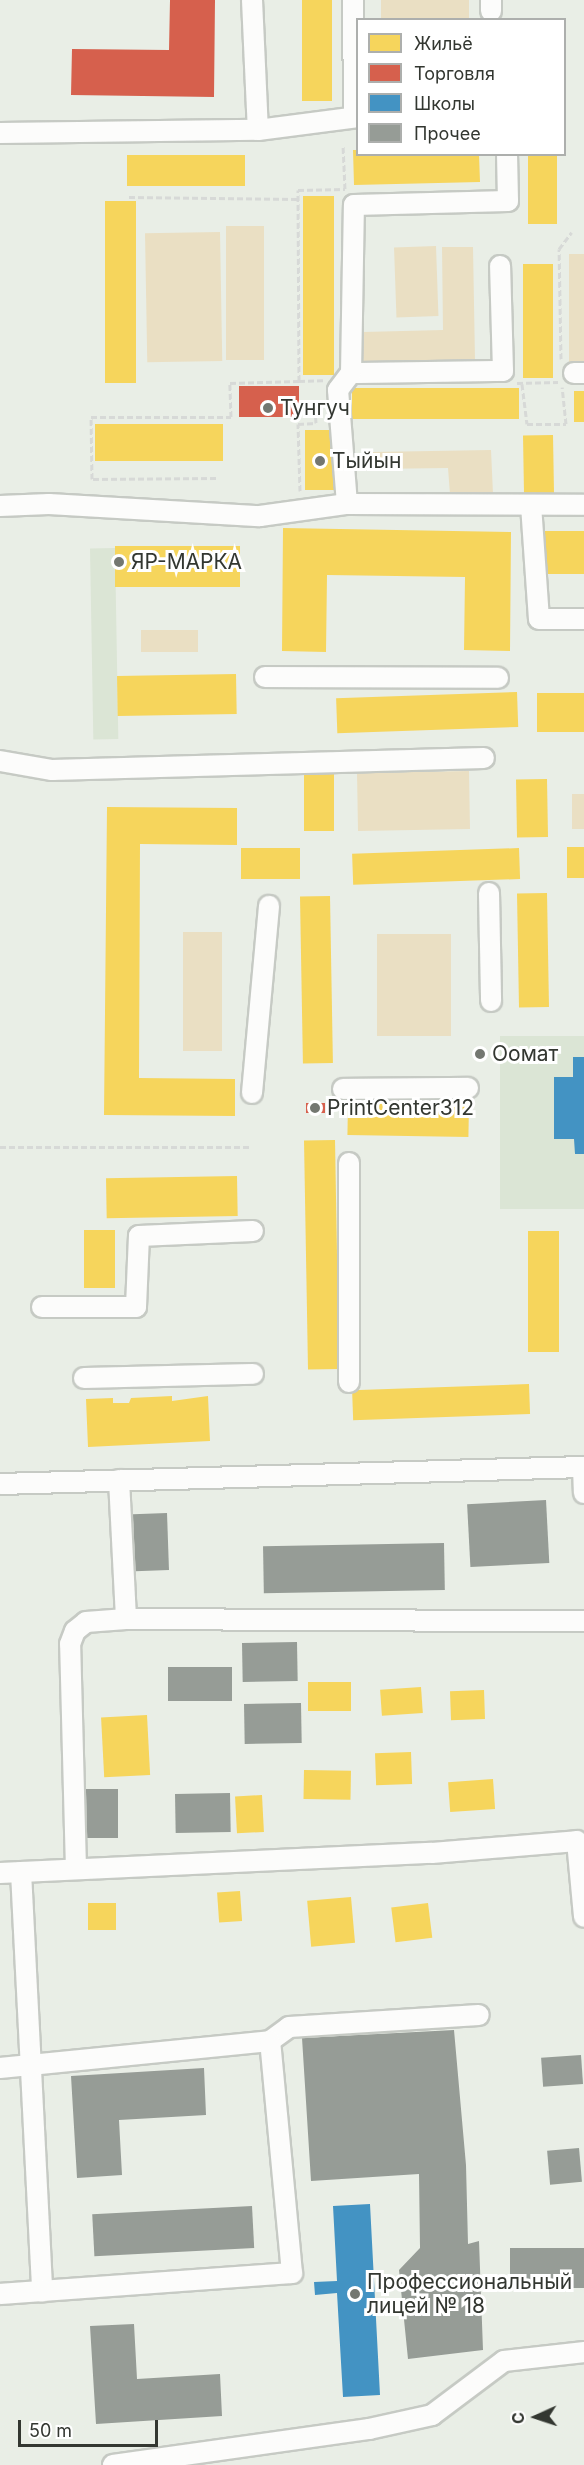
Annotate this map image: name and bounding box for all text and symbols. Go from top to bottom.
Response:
legend [356,18,566,156]
text: Жильё [414,33,473,54]
text: Торговля [414,63,495,84]
text: Школы [414,93,475,114]
text: Прочее [414,123,481,144]
place label: Тунгуч [280,395,350,421]
marker: Тунгуч [261,401,275,415]
place label: Тыйын [332,448,401,474]
marker: Тыйын [313,454,327,468]
place label: ЯР-МАРКА [131,549,242,575]
marker: ЯР-МАРКА [112,555,126,569]
place label: Оомат [492,1041,558,1067]
marker: Оомат [473,1047,487,1061]
place label: PrintCenter312 [327,1095,474,1121]
marker: PrintCenter312 [308,1101,322,1115]
place label: Профессиональный лицей № 18 [367,2269,572,2319]
marker: Профессиональный лицей № 18 [348,2287,362,2301]
north arrow [506,2387,566,2447]
scale bar [21,2408,160,2446]
text: С [508,2412,528,2424]
text: 50 m [29,2420,72,2441]

